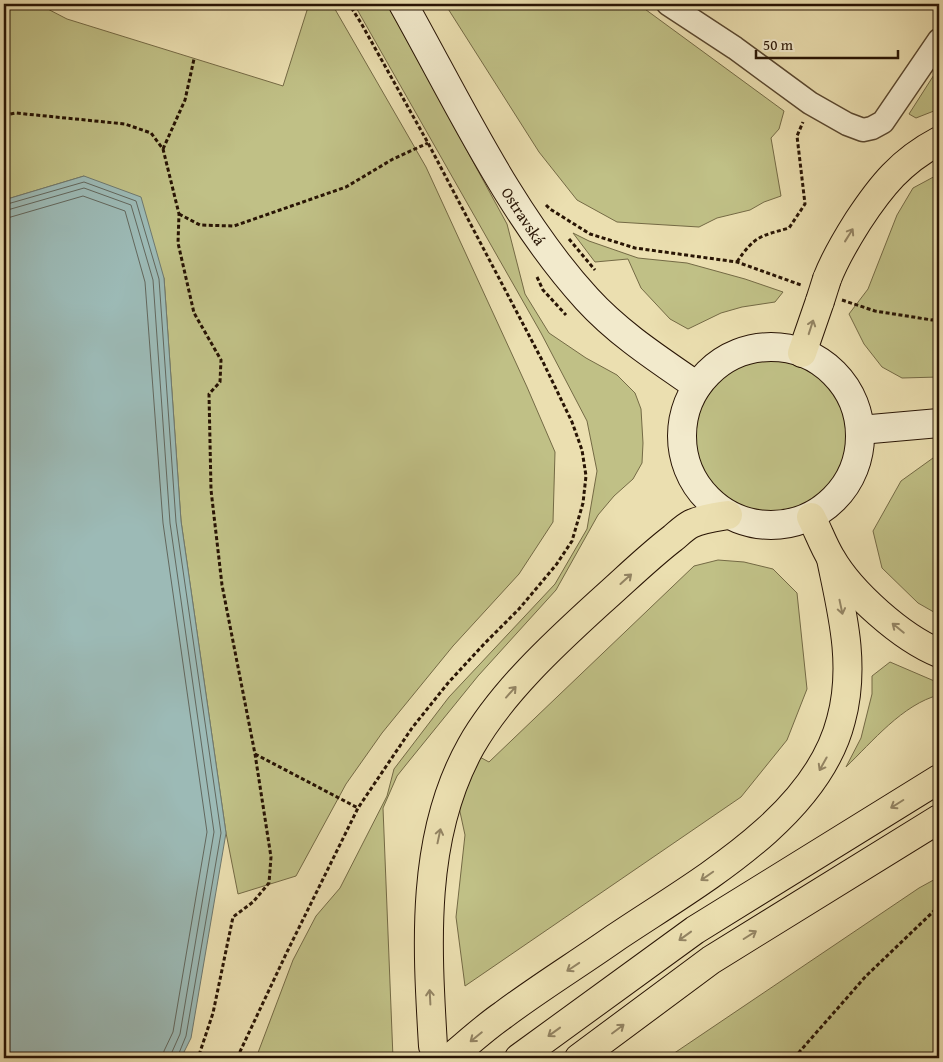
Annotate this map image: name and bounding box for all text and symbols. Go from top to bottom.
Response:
scale bar [756,28,898,60]
text: 50 m [763,34,794,55]
street label: Ostravská [496,182,552,250]
one-way arrow [844,229,854,243]
one-way arrow [807,319,816,335]
one-way arrow [620,573,633,585]
one-way arrow [837,598,846,614]
one-way arrow [892,622,905,633]
one-way arrow [505,686,517,699]
one-way arrow [818,757,828,771]
one-way arrow [891,799,905,809]
one-way arrow [435,828,444,844]
one-way arrow [700,871,714,881]
one-way arrow [743,930,757,940]
one-way arrow [679,931,692,942]
one-way arrow [566,962,580,972]
one-way arrow [425,990,434,1006]
one-way arrow [611,1024,625,1034]
one-way arrow [547,1027,561,1037]
one-way arrow [469,1031,482,1043]

